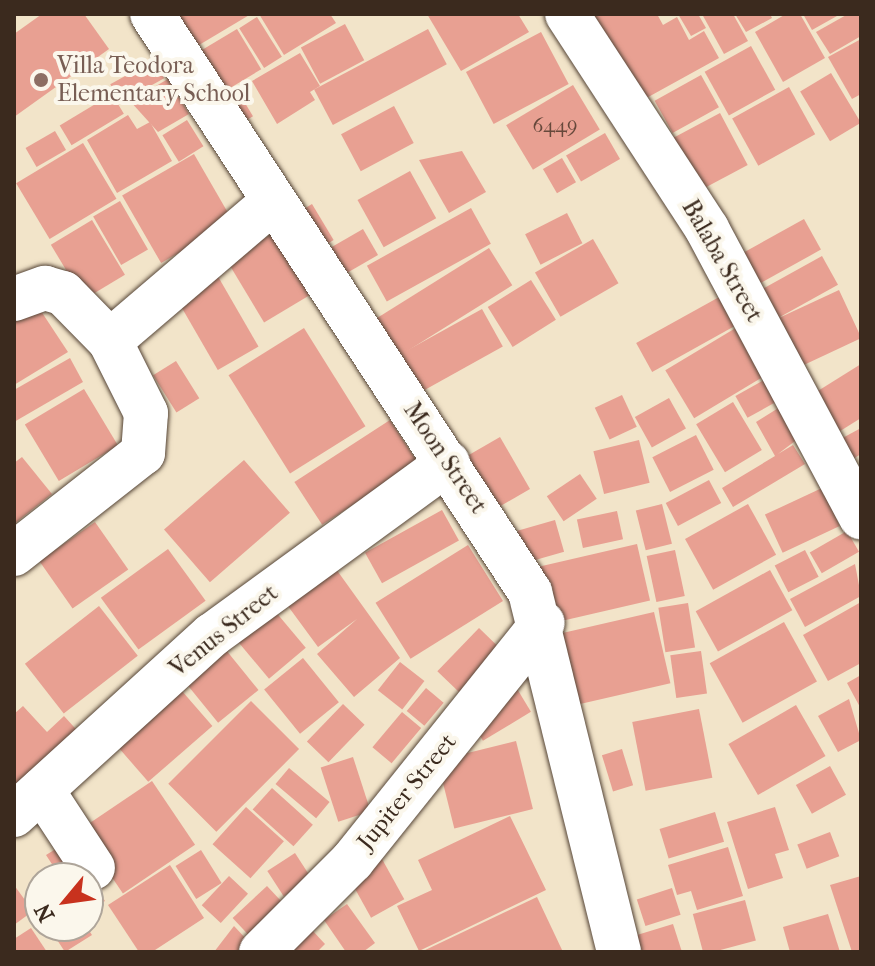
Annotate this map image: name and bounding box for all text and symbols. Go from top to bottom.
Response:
place label: Villa Teodora Elementary School [57,52,250,108]
marker: Villa Teodora Elementary School [32,71,50,89]
house number: 6449 [533,113,577,137]
street label: Balaba Street [675,195,769,327]
street label: Moon Street [397,397,493,519]
street label: Venus Street [164,579,284,683]
street label: Jupiter Street [351,728,463,856]
north arrow [24,862,104,942]
text: N [29,899,60,926]

